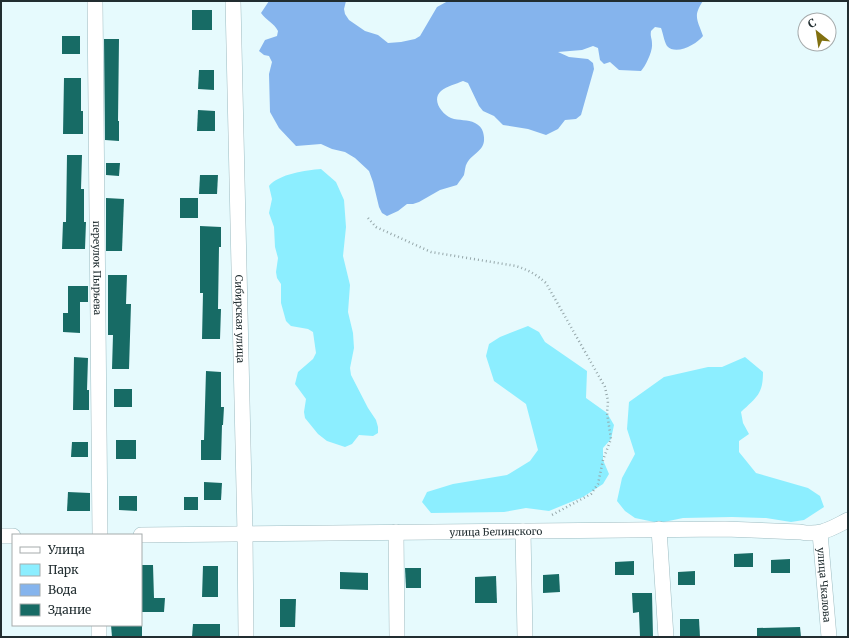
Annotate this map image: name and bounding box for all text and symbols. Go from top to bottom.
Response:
north arrow [797,12,837,52]
text: С [805,15,819,31]
street label: переулок Пырьева [91,221,104,316]
street label: Сибирская улица [233,275,248,364]
street label: улица Белинского [449,524,543,538]
legend [12,534,142,626]
text: Улица [47,542,85,557]
street label: улица Чкалова [815,547,834,623]
text: Парк [48,562,79,577]
text: Вода [48,582,78,597]
text: Здание [48,602,91,617]

